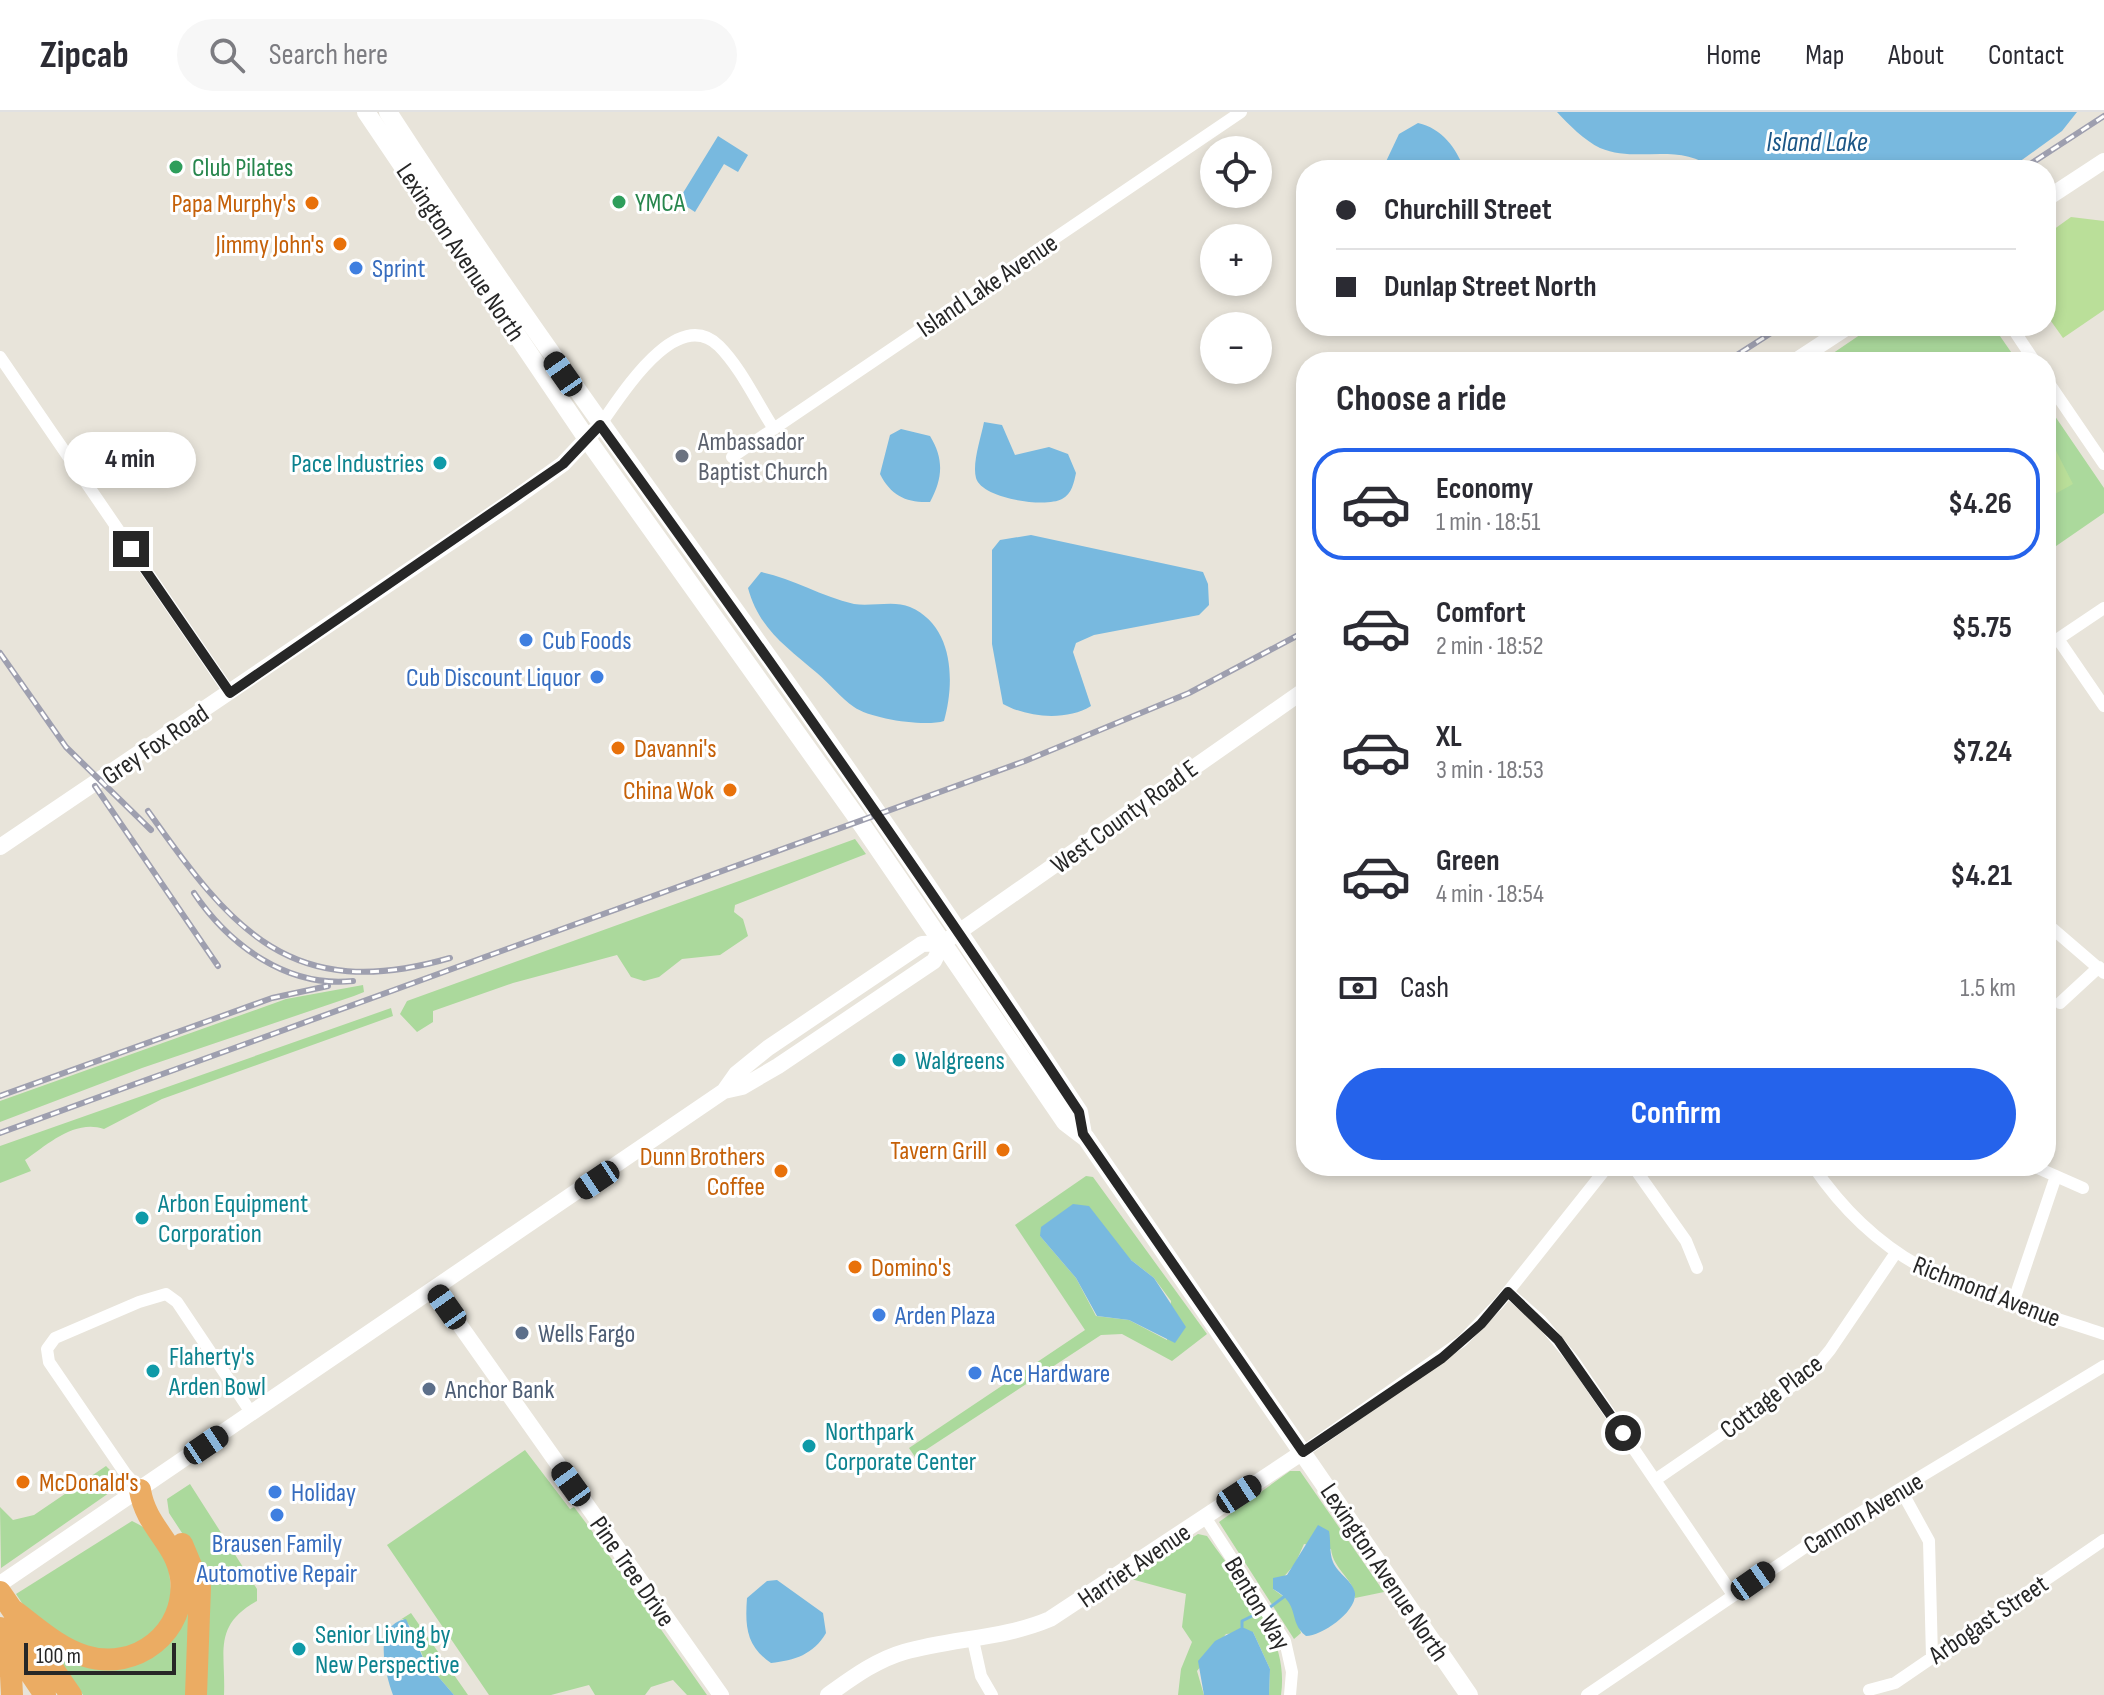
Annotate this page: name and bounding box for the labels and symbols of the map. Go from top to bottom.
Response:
water label: Island Lake [1766,126,1868,159]
place label: Club Pilates [192,153,293,184]
marker: Club Pilates [167,158,185,176]
street label: Lexington Avenue North [389,158,531,348]
place label: YMCA [635,188,686,219]
place label: Papa Murphy's [171,189,296,220]
marker: YMCA [610,193,628,211]
marker: Papa Murphy's [303,194,321,212]
street label: Island Lake Avenue [912,228,1064,345]
place label: Jimmy John's [215,230,324,261]
marker: Jimmy John's [331,235,349,253]
place label: Sprint [372,254,426,285]
marker: Sprint [347,259,365,277]
car [539,347,587,401]
place label: Ambassador Baptist Church [697,427,828,488]
callout: 4 min [65,433,197,489]
marker: Ambassador Baptist Church [673,447,691,465]
place label: Pace Industries [291,449,424,480]
marker: Pace Industries [431,454,449,472]
route end [113,531,149,567]
place label: Cub Foods [542,626,632,657]
marker: Cub Foods [517,631,535,649]
place label: Cub Discount Liquor [406,663,582,694]
marker: Cub Discount Liquor [588,668,606,686]
street label: Grey Fox Road [97,698,215,792]
place label: Davanni's [634,734,717,765]
marker: Davanni's [609,739,627,757]
street label: West County Road E [1045,754,1204,881]
place label: China Wok [623,776,714,807]
marker: China Wok [721,781,739,799]
place label: Walgreens [915,1046,1005,1077]
marker: Walgreens [890,1051,908,1069]
place label: Tavern Grill [890,1136,987,1167]
marker: Tavern Grill [994,1141,1012,1159]
place label: Dunn Brothers Coffee [640,1142,765,1203]
car [570,1157,624,1203]
marker: Dunn Brothers Coffee [772,1162,790,1180]
place label: Arbon Equipment Corporation [157,1189,308,1250]
marker: Arbon Equipment Corporation [133,1209,151,1227]
street label: Richmond Avenue [1908,1250,2065,1335]
place label: Domino's [871,1253,951,1284]
marker: Domino's [846,1258,864,1276]
car [423,1280,471,1334]
place label: Arden Plaza [894,1301,995,1332]
marker: Arden Plaza [870,1306,888,1324]
place label: Wells Fargo [538,1319,635,1350]
marker: Wells Fargo [513,1324,531,1342]
place label: Flaherty's Arden Bowl [168,1342,266,1403]
street label: Cottage Place [1715,1349,1829,1446]
place label: Ace Hardware [990,1359,1110,1390]
marker: Flaherty's Arden Bowl [144,1362,162,1380]
marker: Ace Hardware [966,1364,984,1382]
place label: Anchor Bank [444,1375,554,1406]
marker: Anchor Bank [420,1380,438,1398]
route start [1605,1415,1641,1451]
place label: Northpark Corporate Center [825,1417,977,1478]
car [179,1422,233,1468]
marker: Northpark Corporate Center [800,1437,818,1455]
car [547,1458,595,1510]
street label: Cannon Avenue [1798,1466,1929,1562]
place label: McDonald's [39,1468,139,1499]
car [1212,1471,1266,1517]
marker: McDonald's [14,1473,32,1491]
place label: Holiday [291,1478,356,1509]
street label: Lexington Avenue North [1313,1478,1455,1668]
marker: Holiday [266,1483,284,1501]
marker: Brausen Family Automotive Repair [268,1506,286,1524]
street label: Pine Tree Drive [582,1511,681,1633]
street label: Harriet Avenue [1073,1517,1197,1615]
place label: Brausen Family Automotive Repair [196,1529,358,1590]
street label: Benton Way [1217,1552,1297,1656]
car [1726,1557,1780,1605]
street label: Arbogast Street [1923,1569,2054,1672]
place label: Senior Living by New Perspective [315,1620,460,1681]
scale bar [24,1639,176,1675]
marker: Senior Living by New Perspective [290,1640,308,1658]

